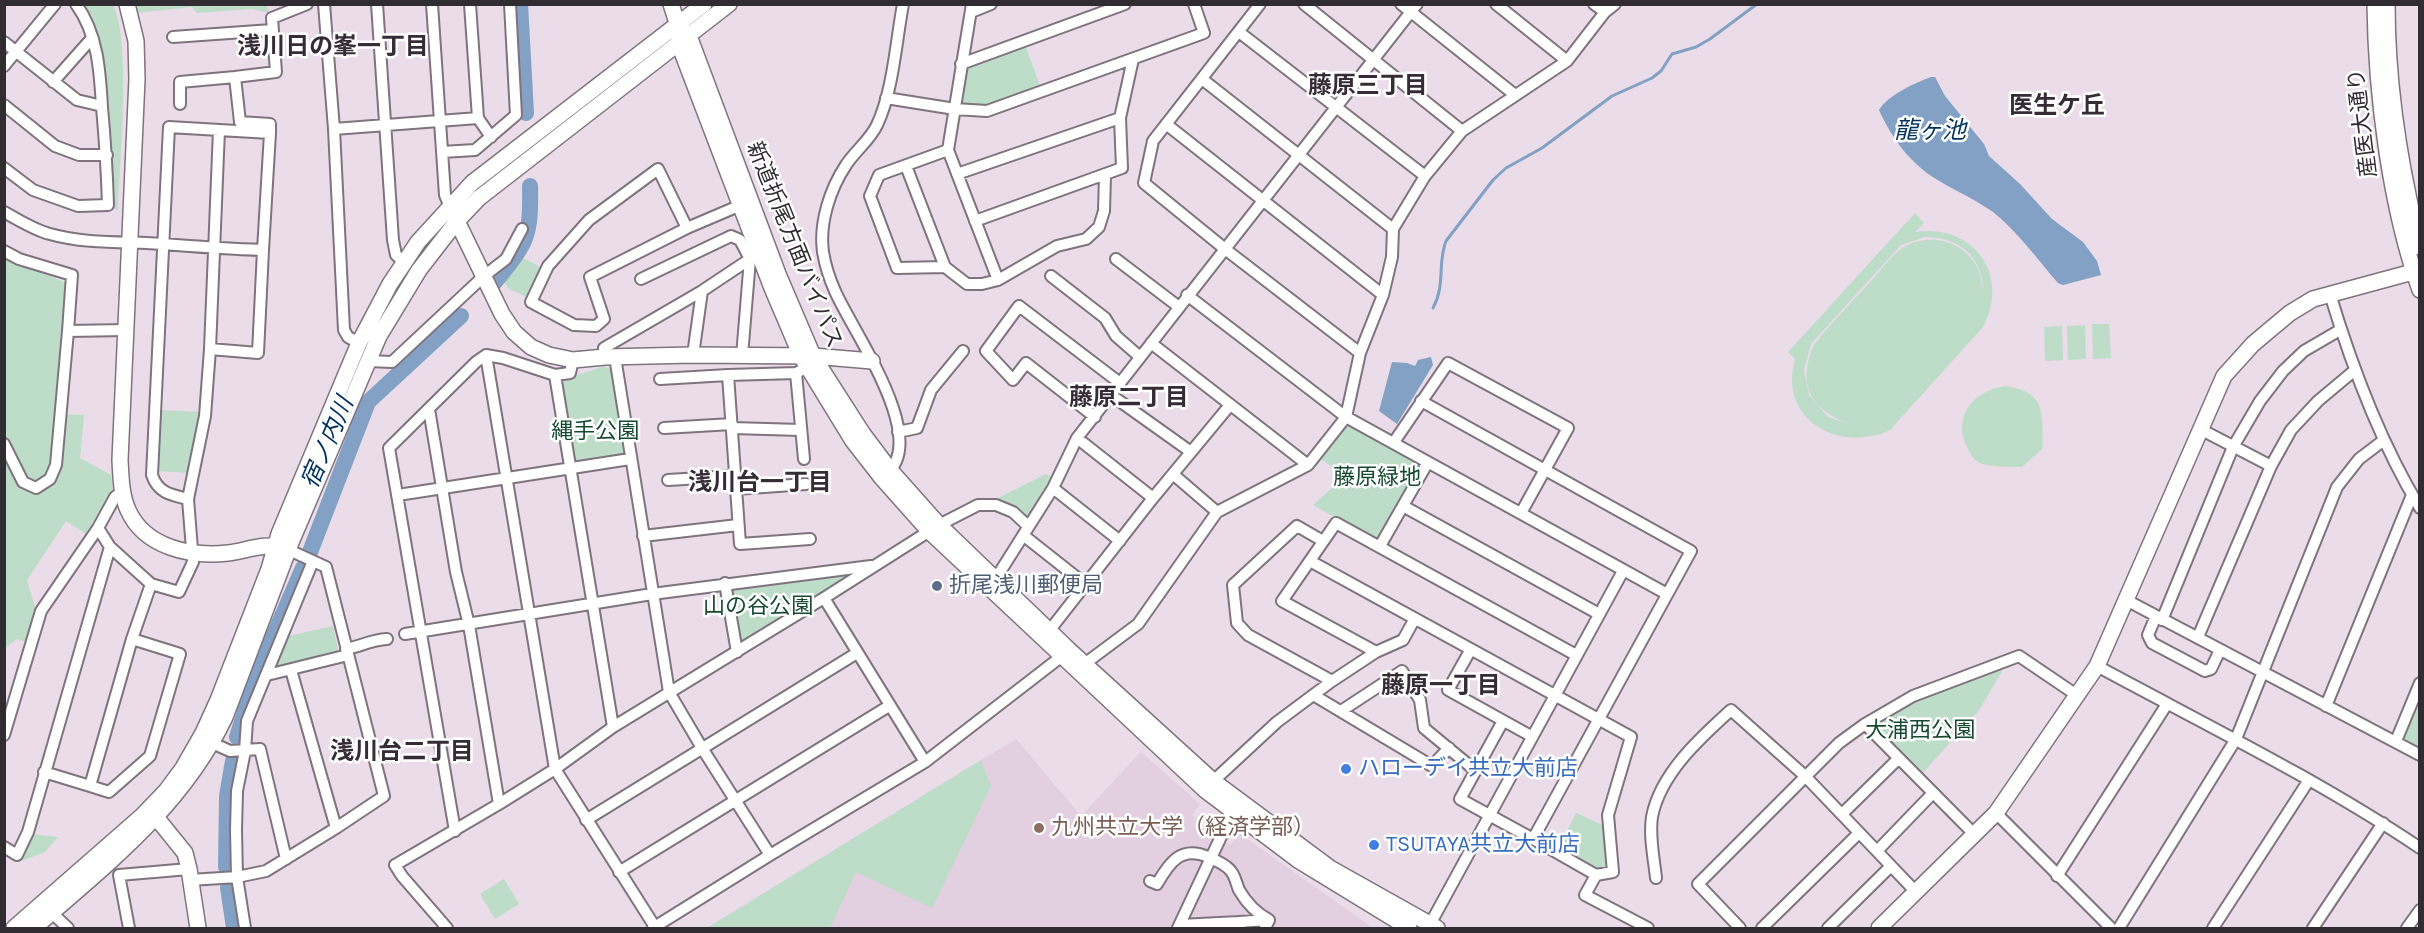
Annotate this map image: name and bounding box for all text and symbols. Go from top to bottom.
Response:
district label: 浅川日の峯一丁目 [237,33,429,61]
street label: 産医大通り [2343,67,2383,179]
district label: 藤原三丁目 [1308,72,1428,100]
district label: 医生ケ丘 [2009,92,2105,120]
water label: 龍ヶ池 [1894,117,1966,145]
street label: 新道折尾方面バイパス [741,138,847,352]
district label: 藤原二丁目 [1069,384,1189,412]
water label: 宿ノ内川 [296,393,360,493]
park label: 縄手公園 [551,419,639,445]
park label: 藤原緑地 [1333,465,1421,491]
district label: 浅川台一丁目 [688,469,832,497]
place label: 折尾浅川郵便局 [949,573,1103,599]
marker: 折尾浅川郵便局 [930,579,944,593]
park label: 山の谷公園 [703,594,813,620]
district label: 藤原一丁目 [1381,672,1501,700]
park label: 大浦西公園 [1865,718,1975,744]
district label: 浅川台二丁目 [330,738,474,766]
place label: ハローデイ共立大前店 [1358,756,1578,782]
marker: ハローデイ共立大前店 [1339,762,1353,776]
place label: 九州共立大学（経済学部） [1051,815,1315,841]
marker: 九州共立大学（経済学部） [1032,821,1046,835]
place label: TSUTAYA共立大前店 [1386,832,1580,858]
marker: TSUTAYA共立大前店 [1367,838,1381,852]

